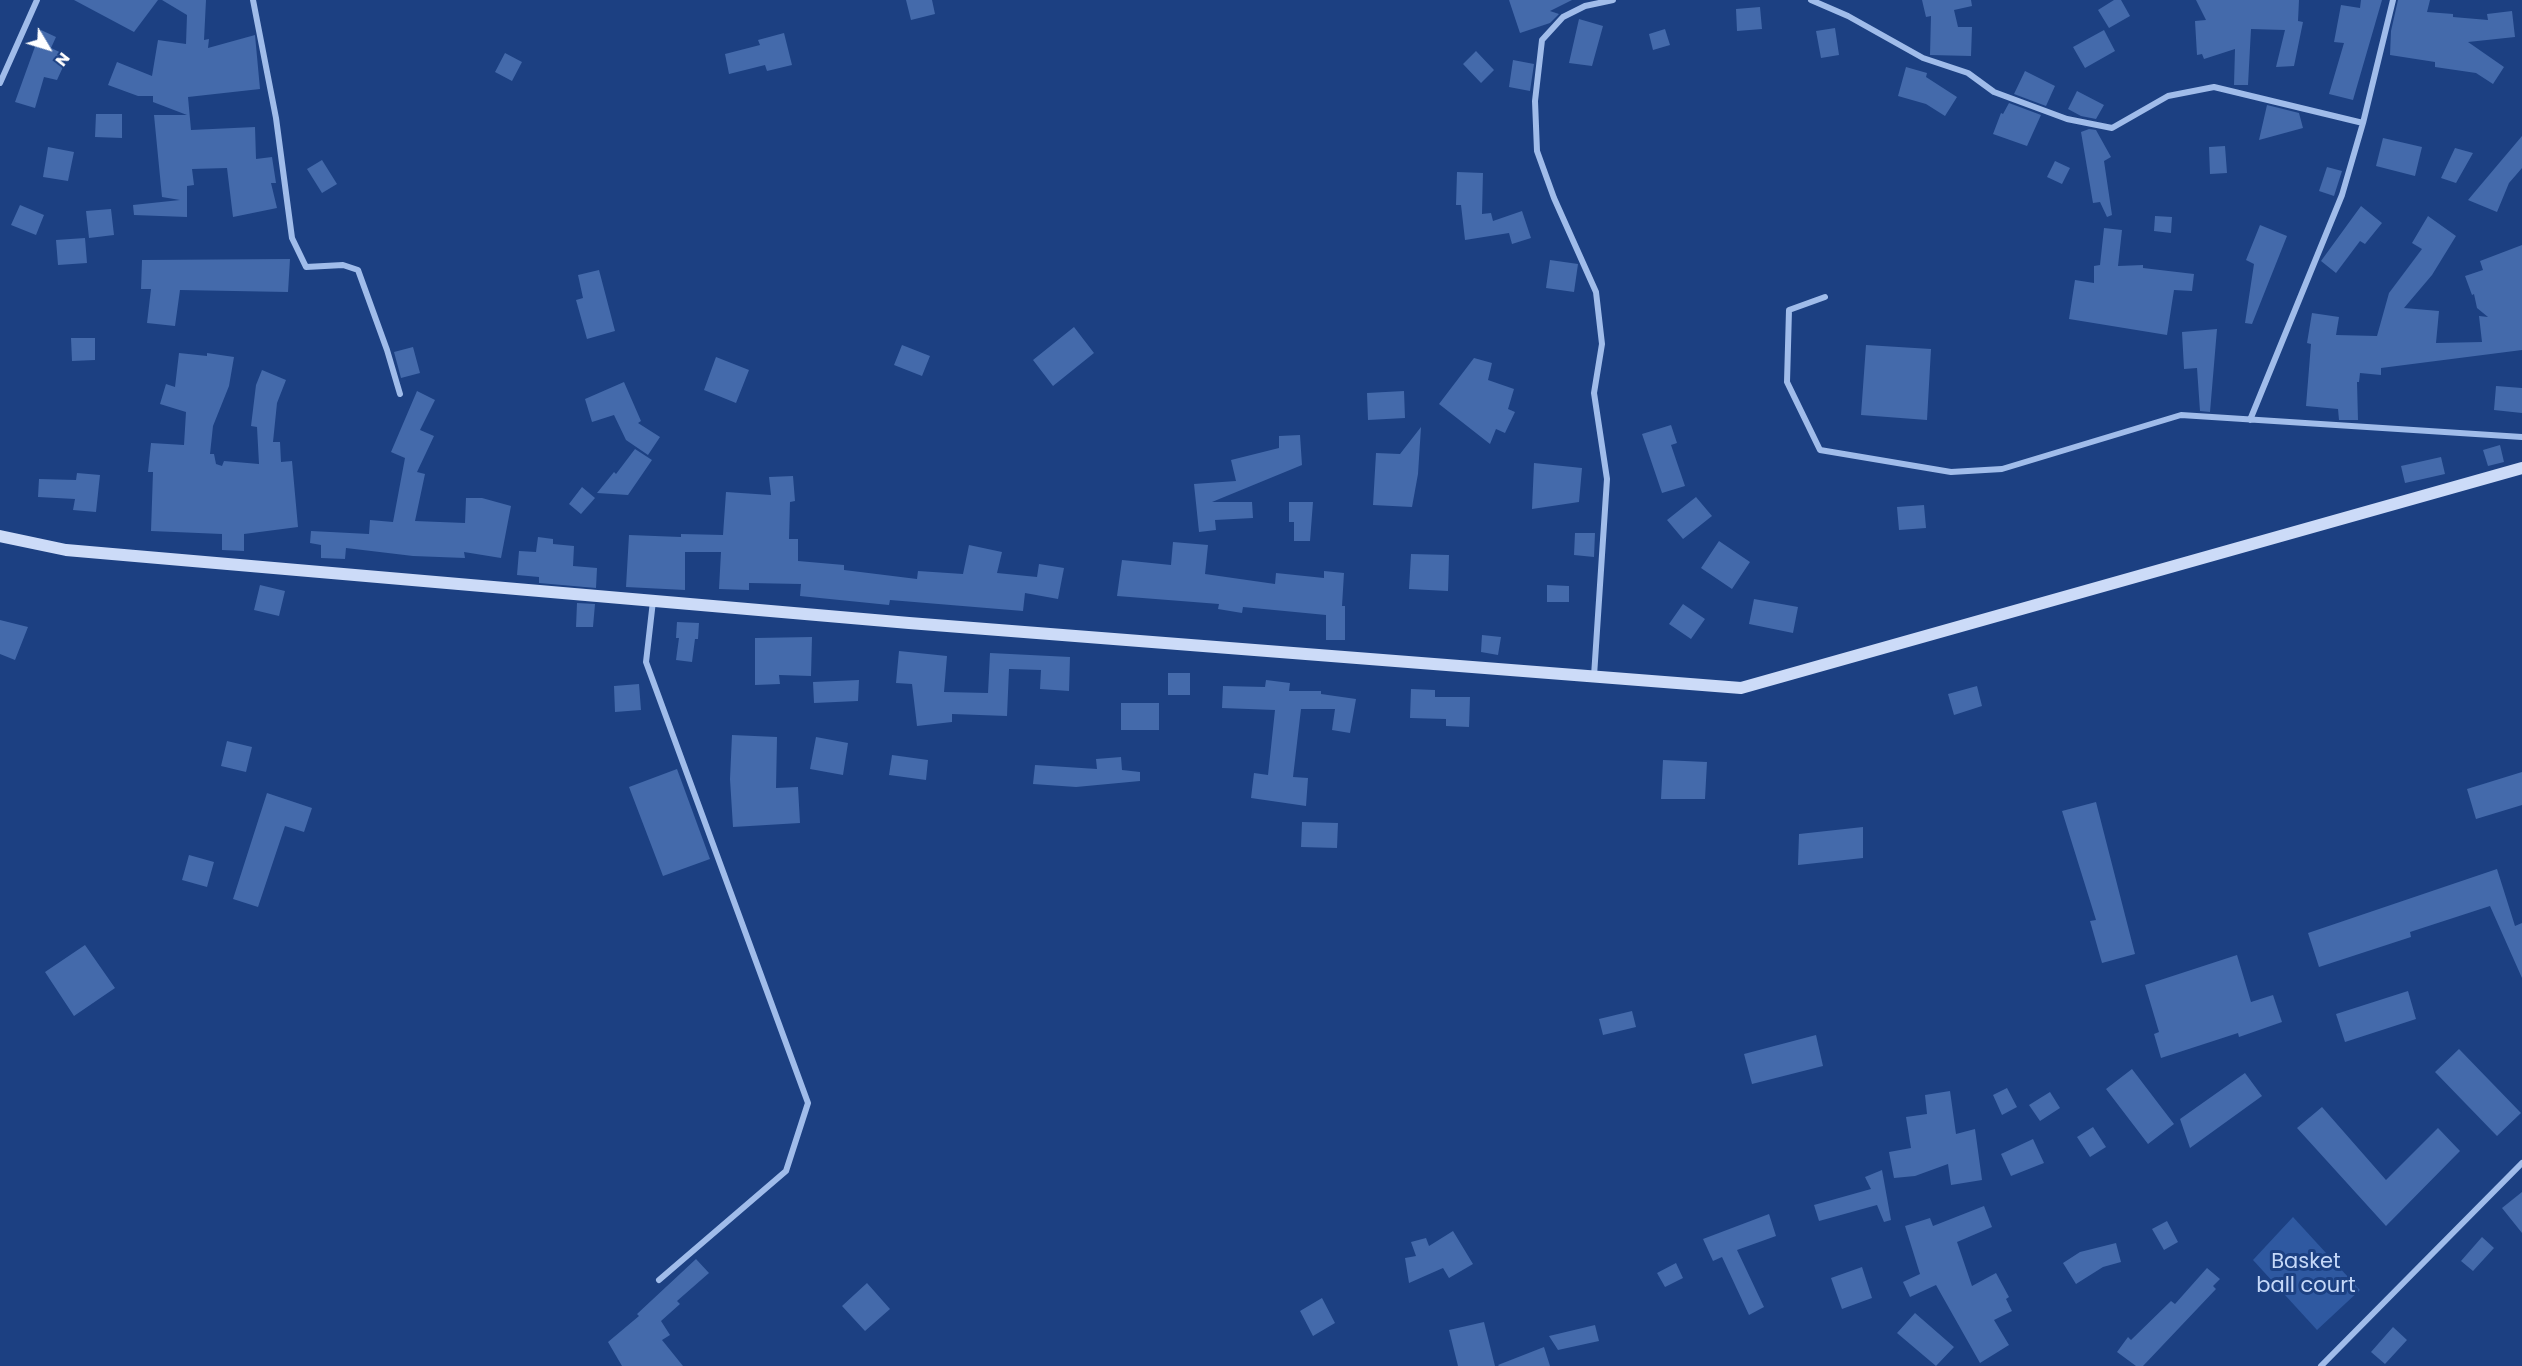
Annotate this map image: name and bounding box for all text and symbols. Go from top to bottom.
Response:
north arrow [18,18,78,78]
text: N [50,48,75,71]
park label: Basket ball court [2256,1250,2356,1300]

